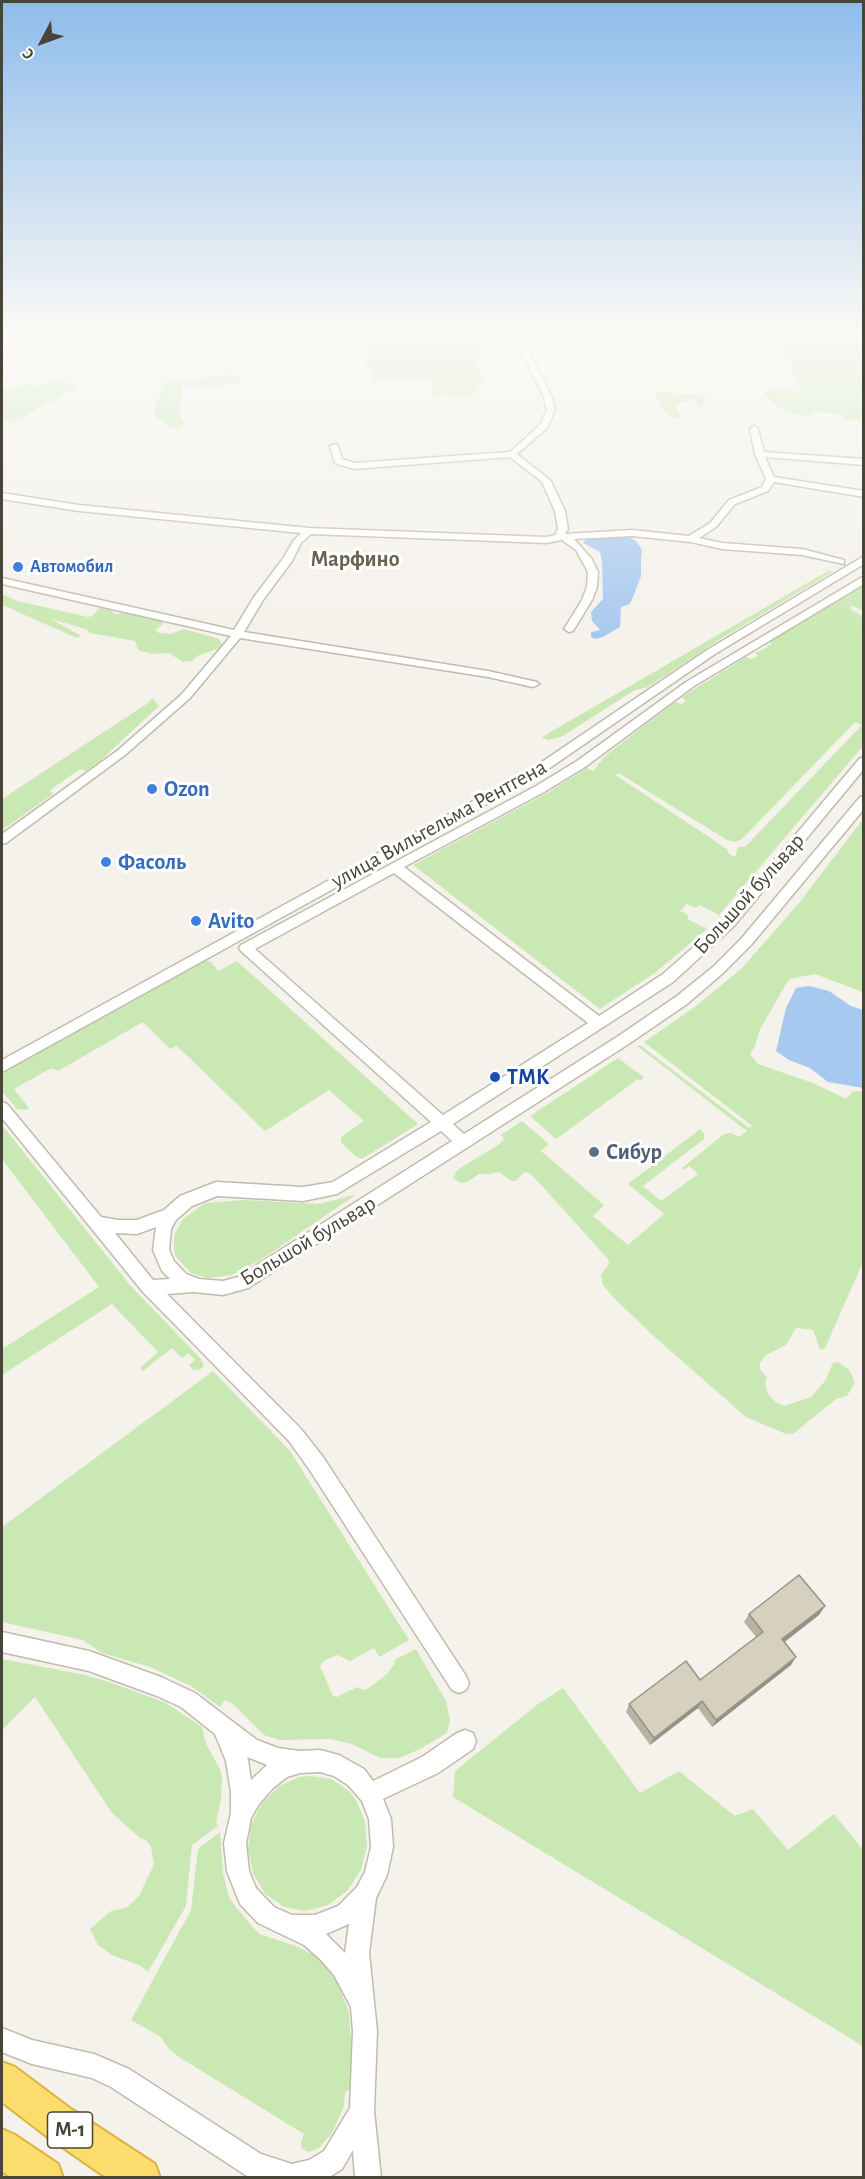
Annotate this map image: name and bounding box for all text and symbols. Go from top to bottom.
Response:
north arrow [12,12,72,72]
text: С [19,45,37,62]
district label: Марфино [311,546,399,572]
place label: Автомобил [30,556,113,578]
marker: Автомобил [11,560,25,574]
street label: улица Вильгельма Рентгена [327,754,551,894]
place label: Ozon [164,776,210,802]
marker: Ozon [145,782,159,796]
street label: Большой бульвар [688,828,810,960]
place label: Фасоль [118,849,186,875]
marker: Фасоль [99,855,113,869]
place label: Avito [208,908,254,934]
marker: Avito [189,914,203,928]
place label: ТМК [507,1064,549,1090]
marker: ТМК [488,1070,502,1084]
place label: Сибур [606,1139,662,1165]
marker: Сибур [587,1145,601,1159]
street label: Большой бульвар [235,1190,381,1292]
road number: М-1 [48,2112,92,2148]

